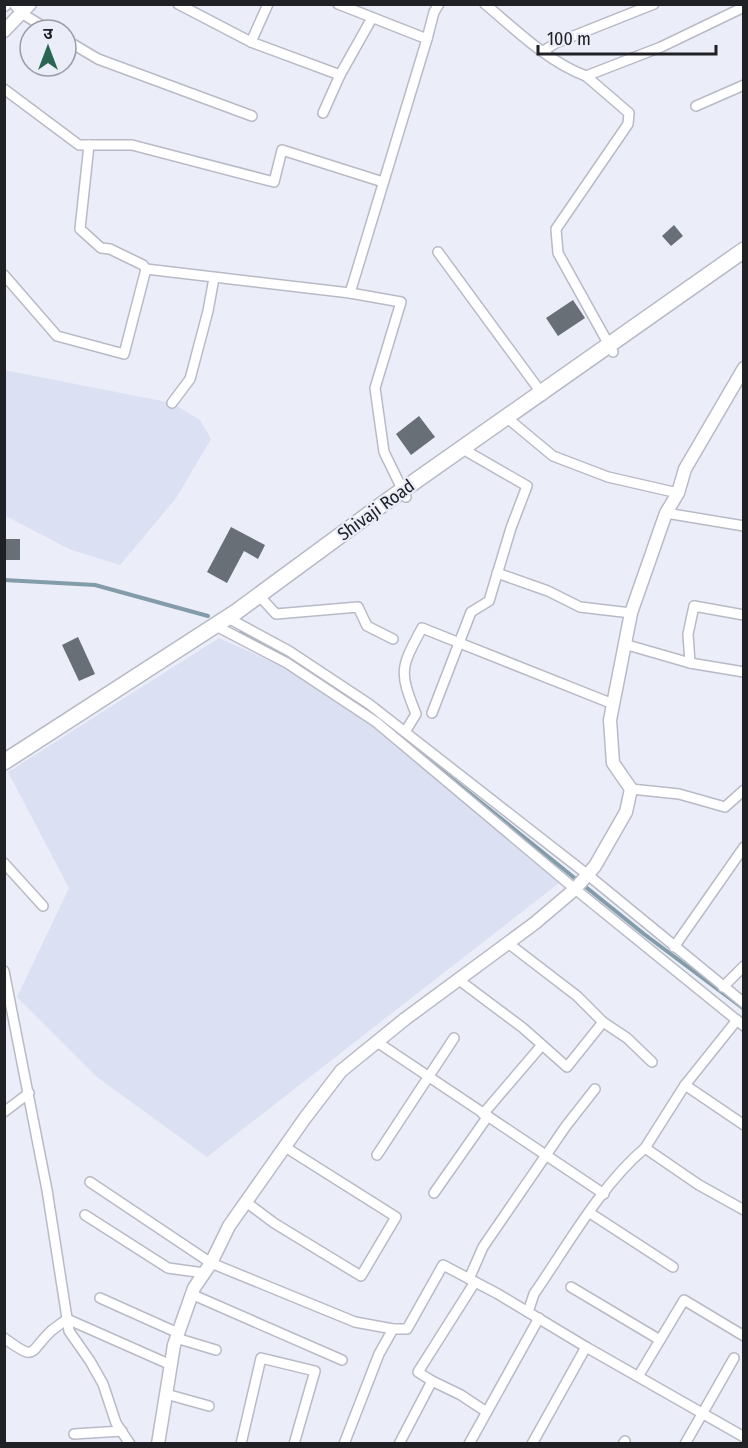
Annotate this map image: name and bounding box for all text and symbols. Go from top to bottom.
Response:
north arrow [18,18,78,78]
scale bar [538,18,716,56]
text: उ [43,24,53,43]
text: 100 m [547,28,591,50]
street label: Shivaji Road [333,475,419,545]

